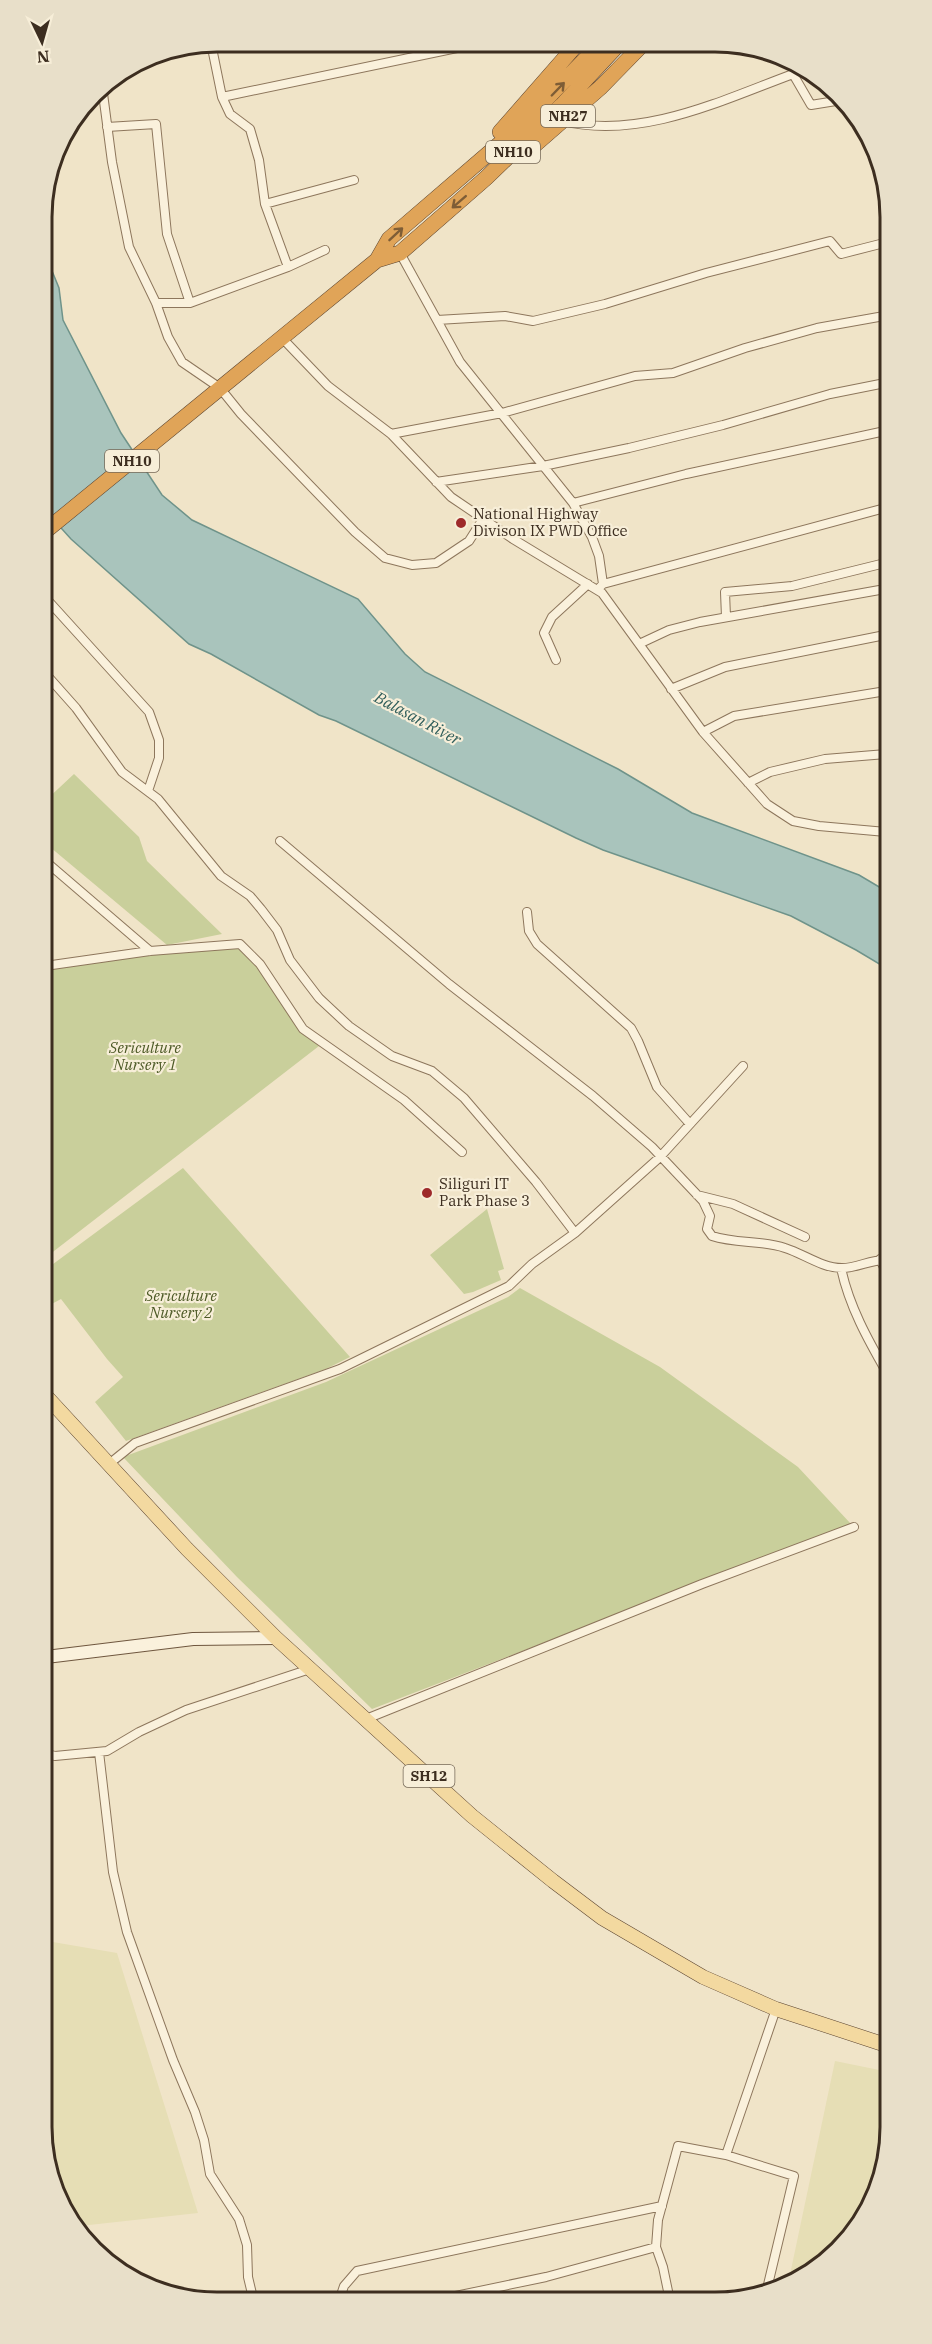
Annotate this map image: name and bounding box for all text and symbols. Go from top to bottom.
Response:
north arrow [12,12,72,72]
text: N [36,46,50,67]
one-way arrow [551,81,566,96]
road number: NH27 [541,105,595,127]
road number: NH10 [486,141,540,163]
one-way arrow [451,195,466,209]
one-way arrow [388,227,403,241]
road number: NH10 [105,450,159,472]
place label: National Highway Divison IX PWD Office [473,504,628,540]
marker: National Highway Divison IX PWD Office [454,516,468,530]
water label: Balasan River [371,686,465,750]
park label: Sericulture Nursery 1 [108,1038,181,1074]
place label: Siliguri IT Park Phase 3 [439,1174,530,1210]
marker: Siliguri IT Park Phase 3 [420,1186,434,1200]
park label: Sericulture Nursery 2 [144,1286,217,1322]
road number: SH12 [404,1765,454,1787]

